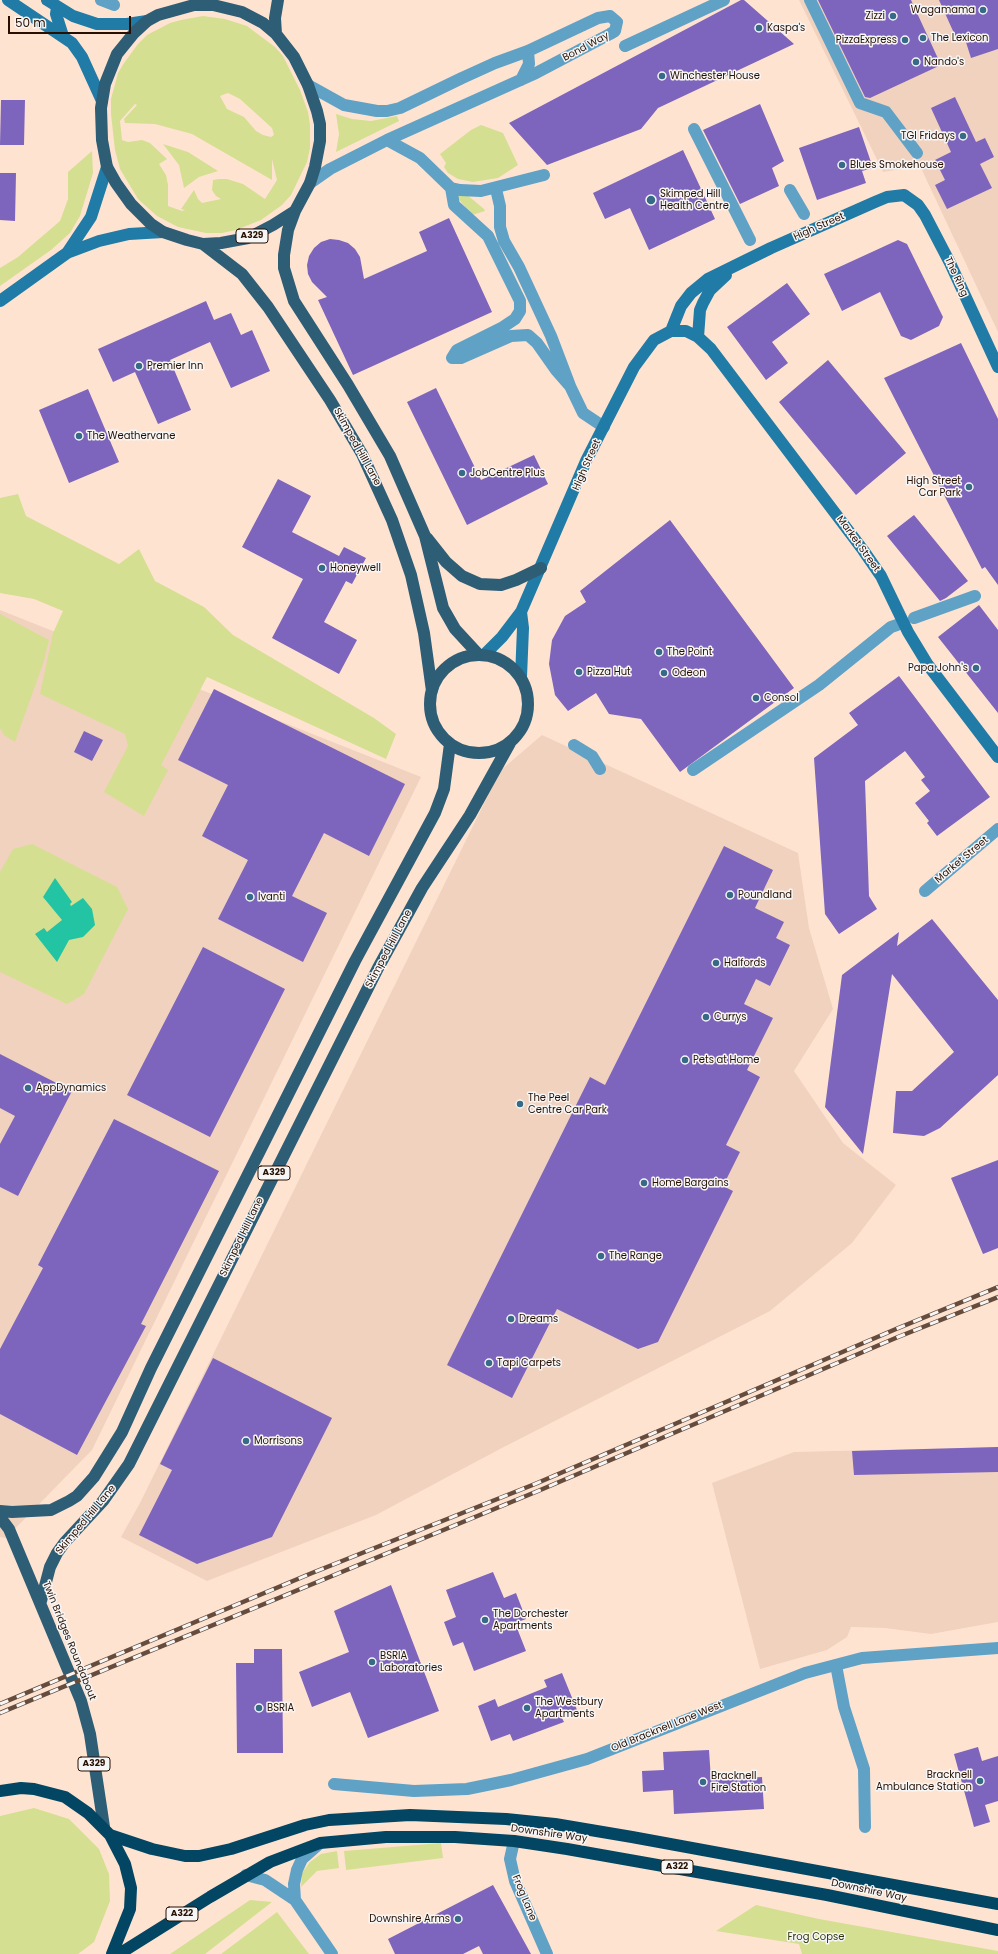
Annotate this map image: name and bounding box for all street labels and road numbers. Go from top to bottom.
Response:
street label: Bond Way [561,30,611,64]
street label: High Street [792,210,846,244]
road number: A329 [236,229,268,243]
street label: The Ring [942,255,970,299]
street label: Skimped Hill Lane [331,406,383,488]
street label: High Street [570,438,604,492]
street label: Market Street [834,514,882,574]
street label: Market Street [933,834,991,886]
street label: Skimped Hill Lane [363,908,415,990]
road number: A329 [258,1166,290,1180]
street label: Skimped Hill Lane [218,1195,266,1279]
street label: Skimped Hill Lane [54,1483,118,1557]
street label: Twin Bridges Roundabout [40,1580,98,1702]
street label: Old Bracknell Lane West [610,1699,724,1755]
road number: A329 [78,1757,110,1771]
street label: Downshire Way [510,1823,588,1845]
road number: A322 [661,1860,693,1874]
street label: Frog Lane [509,1873,539,1923]
street label: Downshire Way [830,1877,908,1905]
road number: A322 [166,1907,198,1921]

